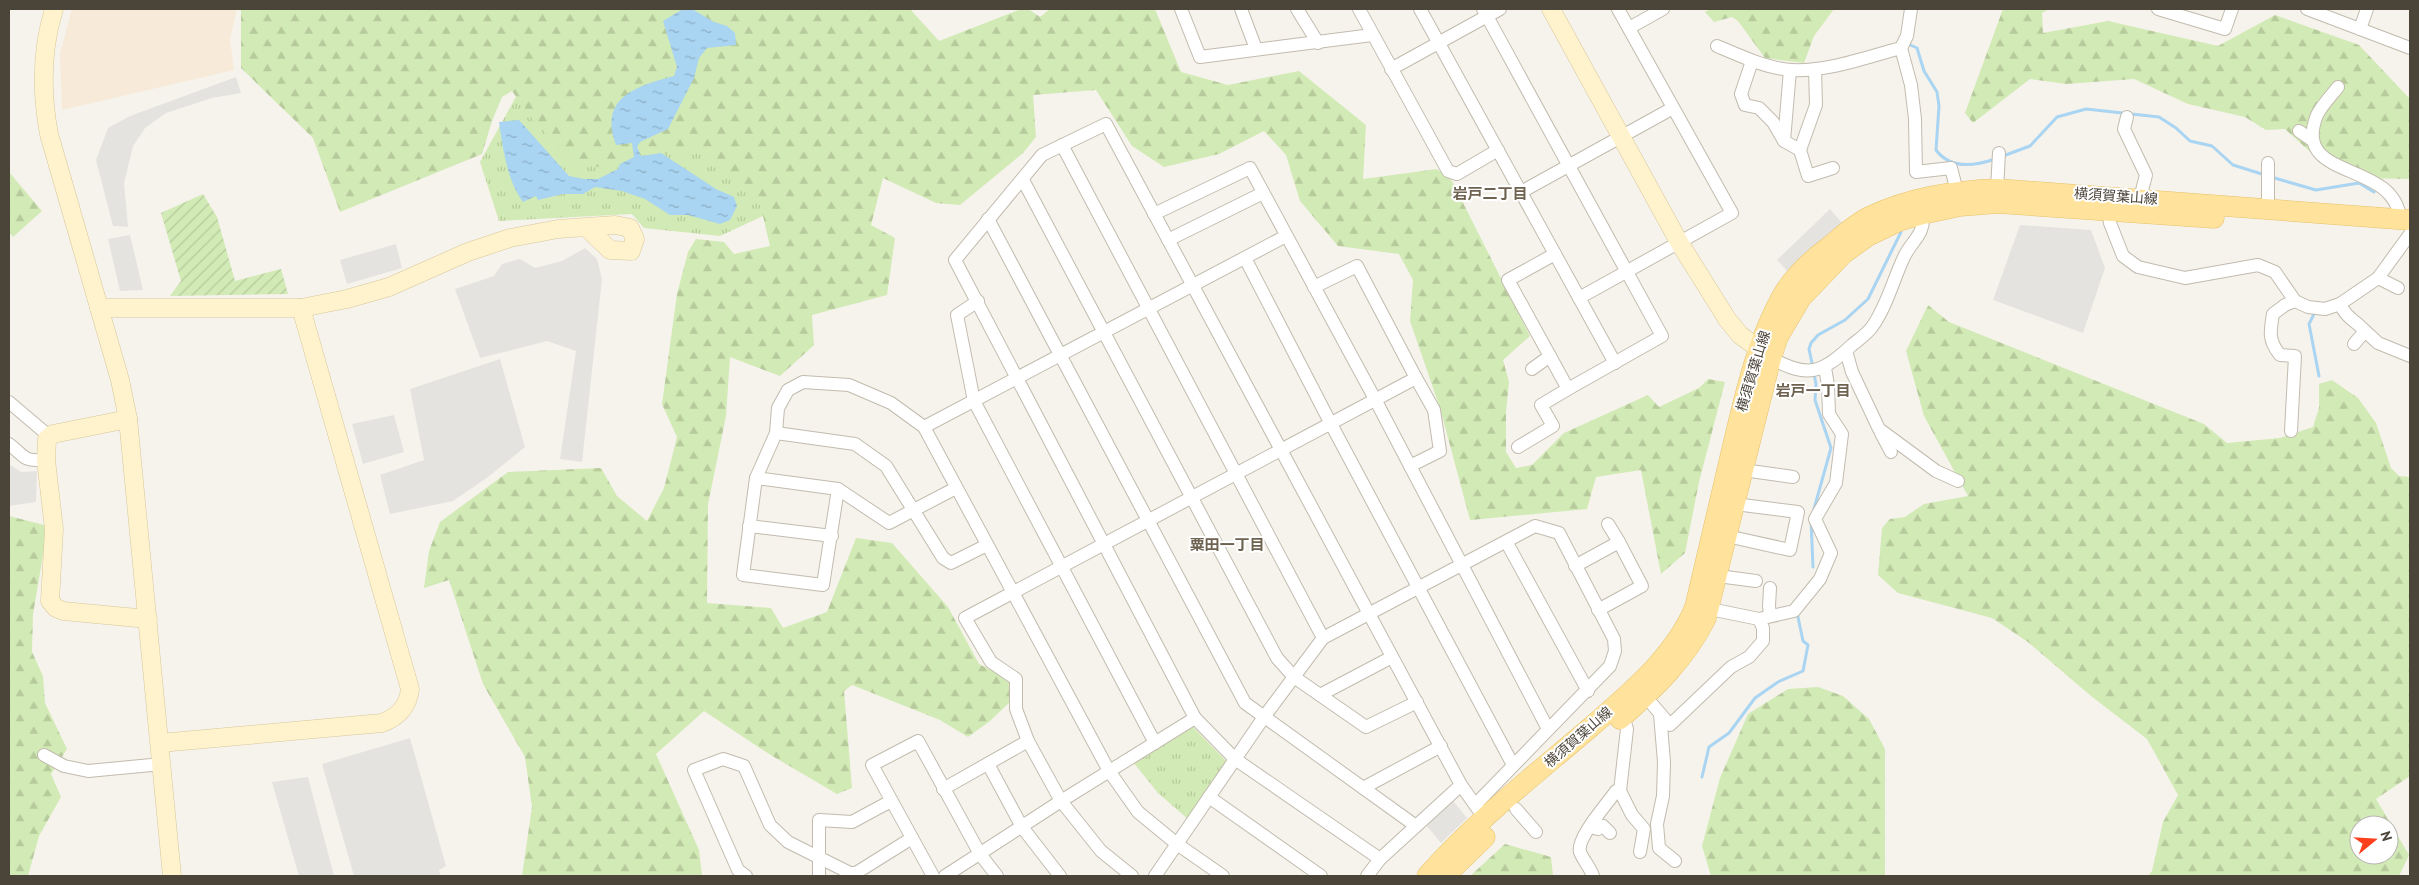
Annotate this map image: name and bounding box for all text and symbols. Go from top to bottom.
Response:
district label: 岩戸二丁目 [1452,184,1528,203]
street label: 横須賀葉山線 [2073,184,2159,208]
street label: 横須賀葉山線 [1732,328,1774,414]
district label: 岩戸一丁目 [1775,381,1851,400]
district label: 粟田一丁目 [1189,535,1265,554]
street label: 横須賀葉山線 [1540,703,1616,771]
north arrow [2349,815,2399,865]
text: N [2376,829,2396,843]

